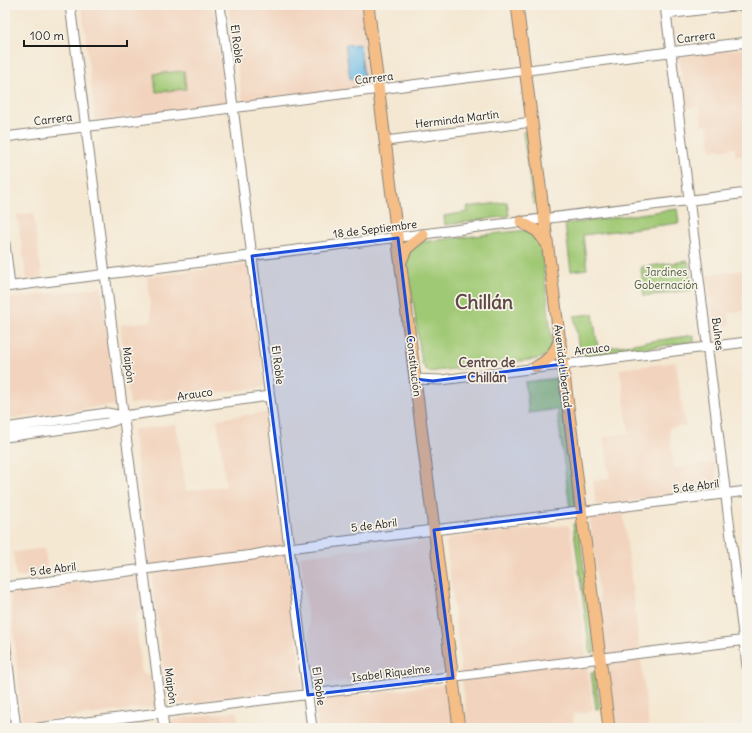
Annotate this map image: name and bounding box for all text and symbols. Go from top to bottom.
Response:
scale bar [24,22,127,48]
street label: El Roble [228,24,246,64]
text: 100 m [30,28,64,43]
street label: Carrera [676,28,716,46]
street label: Carrera [354,69,394,87]
street label: Herminda Martín [414,107,500,131]
street label: Carrera [33,110,73,128]
street label: 18 de Septiembre [332,217,418,241]
park label: Jardines Gobernación [634,265,698,292]
district label: Chillán [455,290,513,314]
street label: Bulnes [709,317,727,351]
street label: Avenida Libertad [551,324,575,409]
street label: Constitución [403,335,425,397]
street label: Arauco [573,340,611,358]
street label: El Roble [269,345,287,385]
street label: Maipón [120,346,138,384]
district label: Centro de Chillán [458,354,516,386]
street label: Arauco [176,385,214,403]
street label: 5 de Abril [672,476,720,496]
street label: 5 de Abril [350,515,398,535]
street label: 5 de Abril [29,559,77,579]
street label: Isabel Riquelme [351,661,431,685]
street label: El Roble [309,666,329,706]
street label: Maipón [162,667,180,705]

